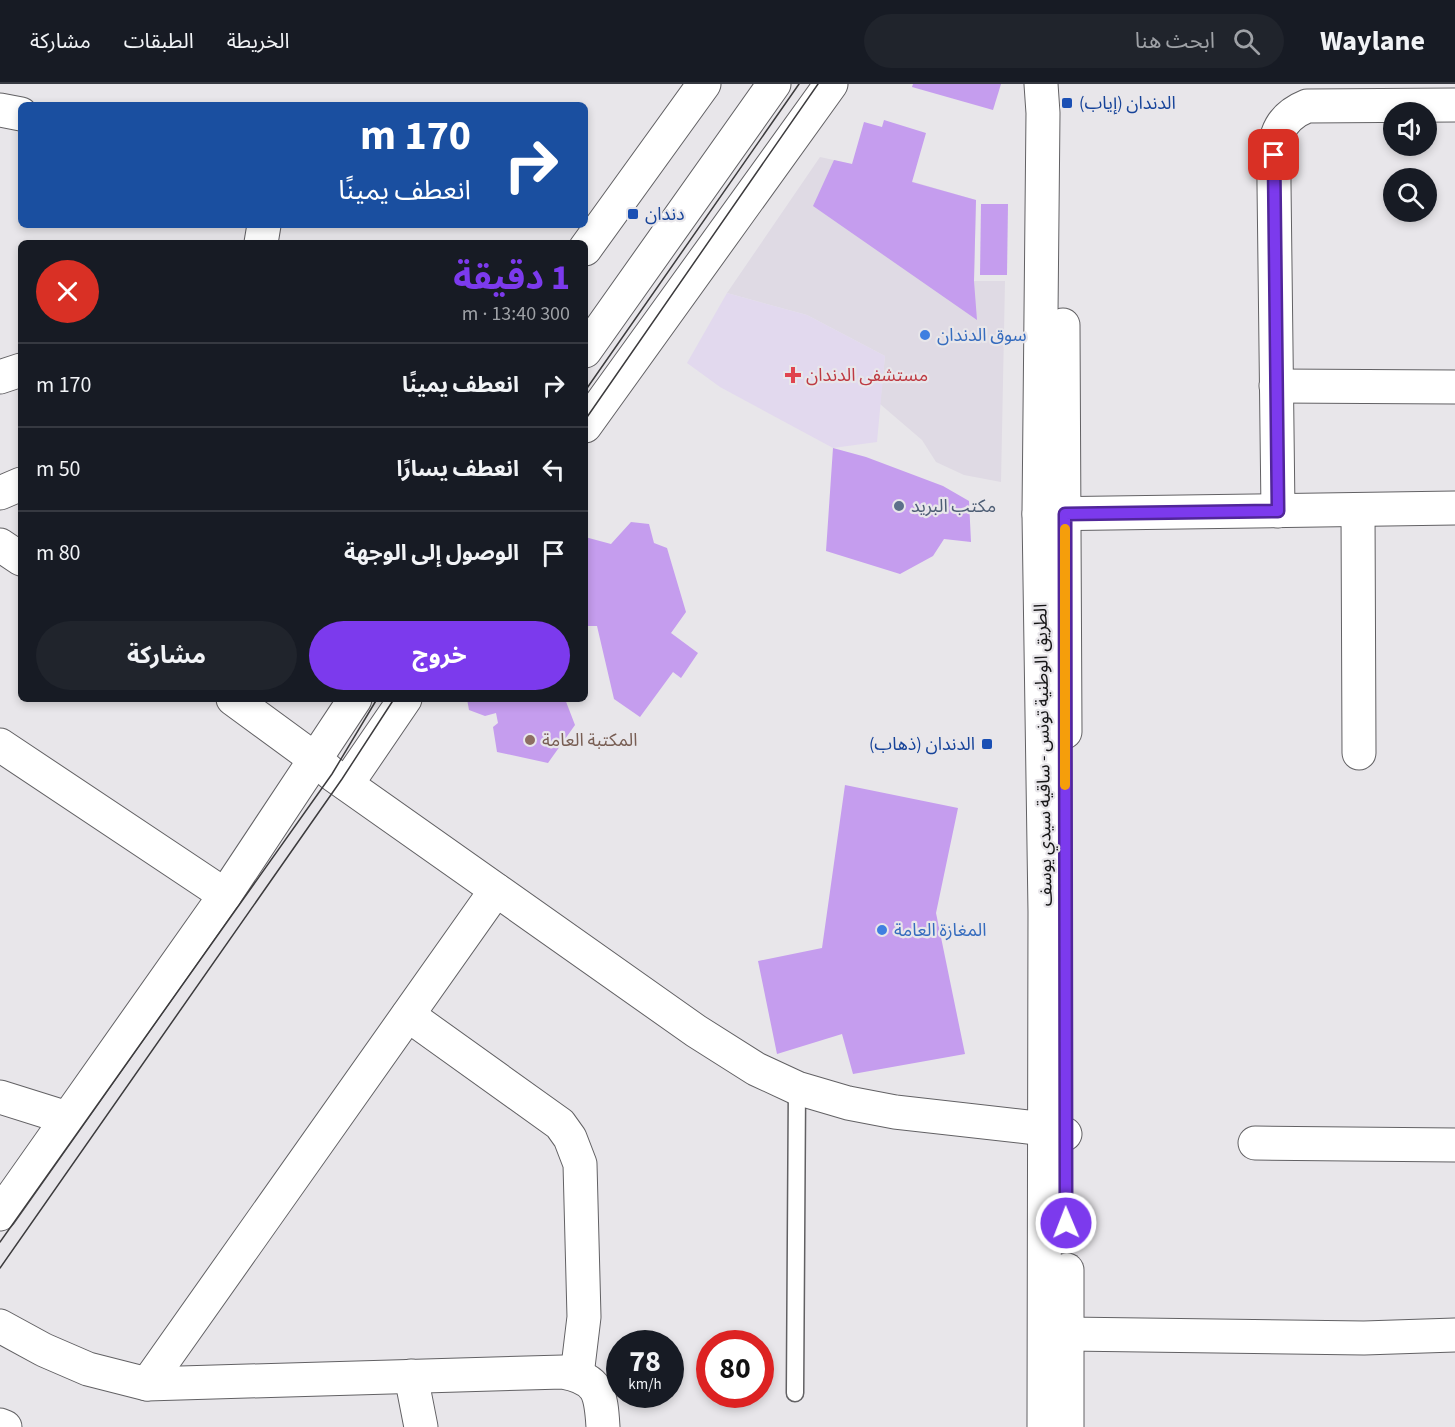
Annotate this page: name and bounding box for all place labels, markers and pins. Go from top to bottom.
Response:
place label: الدندان (إياب) [1079,91,1176,116]
marker: الدندان (إياب) [1060,96,1074,110]
pin [1248,129,1299,180]
place label: دندان [645,202,685,227]
marker: دندان [626,207,640,221]
place label: سوق الدندان [937,323,1027,348]
marker: سوق الدندان [918,328,932,342]
place label: مستشفى الدندان [806,363,928,388]
marker: مستشفى الدندان [784,366,802,384]
place label: مكتب البريد [911,494,996,519]
marker: مكتب البريد [892,499,906,513]
place label: المكتبة العامة [542,728,638,753]
place label: الدندان (ذهاب) [869,732,975,757]
marker: المكتبة العامة [523,733,537,747]
marker: الدندان (ذهاب) [980,737,994,751]
place label: المغازة العامة [894,918,987,943]
marker: المغازة العامة [875,923,889,937]

